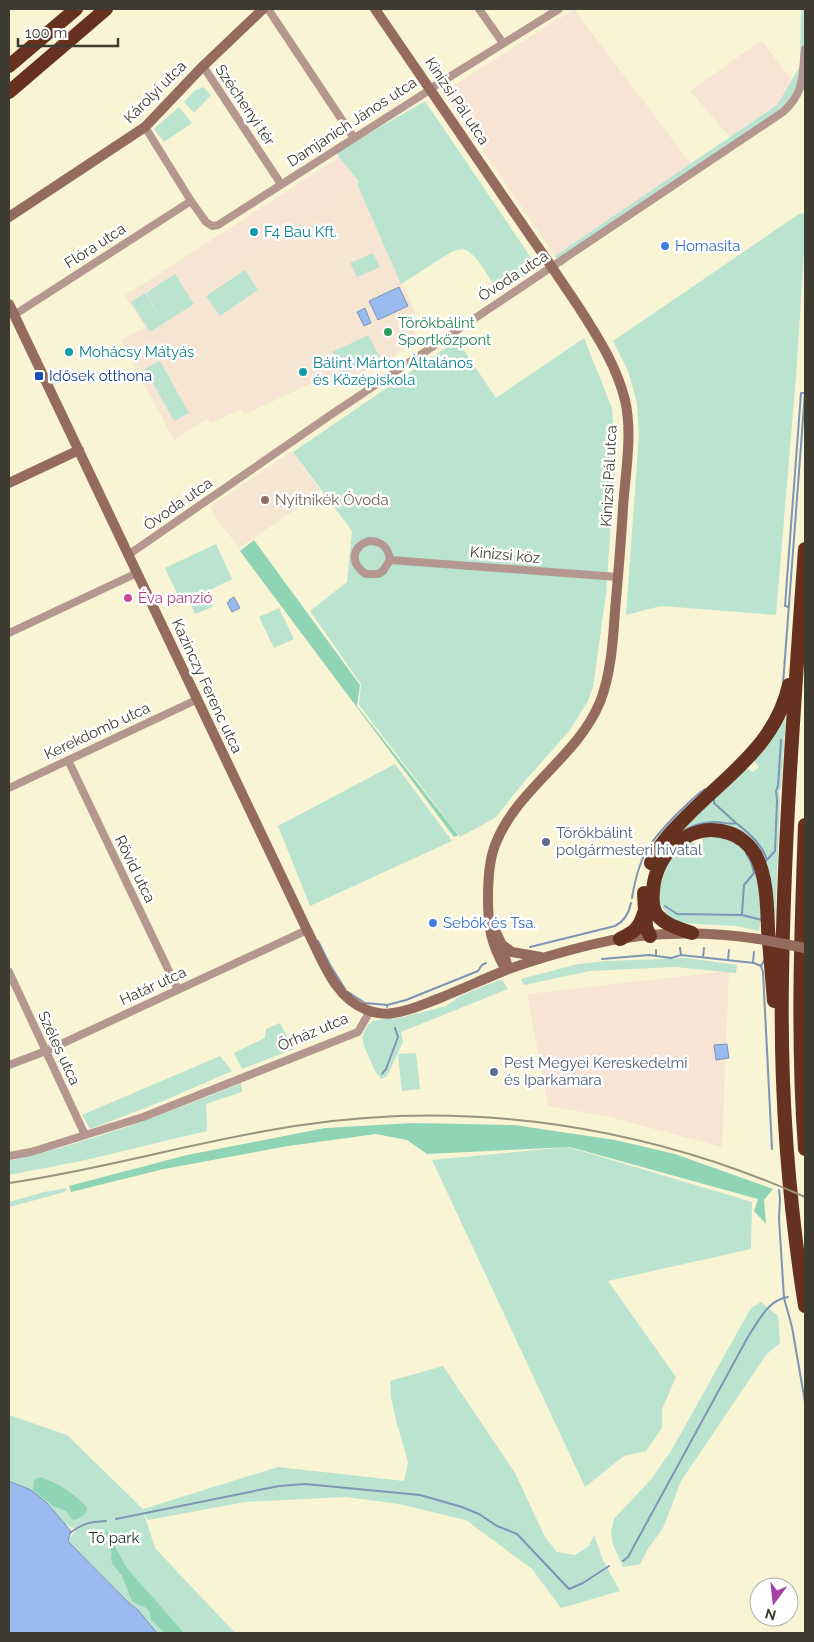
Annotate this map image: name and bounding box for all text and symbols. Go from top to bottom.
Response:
scale bar [18,15,118,47]
text: 100 m [25,24,67,42]
street label: Kinizsi Pál utca [421,54,493,148]
street label: Károlyi utca [120,57,190,127]
street label: Széchenyi tér [211,61,279,149]
street label: Damjanich János utca [284,73,420,171]
street label: Flóra utca [61,220,129,272]
place label: F4 Bau Kft. [264,223,337,241]
marker: F4 Bau Kft. [248,226,260,238]
place label: Homasita [675,237,741,255]
marker: Homasita [659,240,671,252]
street label: Óvoda utca [475,247,551,305]
place label: Törökbálint Sportközpont [398,314,491,349]
marker: Törökbálint Sportközpont [382,326,394,338]
place label: Mohácsy Mátyás [79,343,194,361]
marker: Mohácsy Mátyás [63,346,75,358]
place label: Bálint Márton Általános és Középiskola [313,354,473,389]
marker: Bálint Márton Általános és Középiskola [297,366,309,378]
place label: Idősek otthona [49,367,152,385]
marker: Idősek otthona [33,370,45,382]
street label: Kinizsi Pál utca [597,425,621,527]
street label: Óvoda utca [140,474,216,534]
place label: Nyitnikék Óvoda [275,491,389,509]
marker: Nyitnikék Óvoda [259,494,271,506]
street label: Kinizsi köz [469,543,541,567]
place label: Éva panzió [138,589,212,607]
marker: Éva panzió [122,592,134,604]
street label: Kazinczy Ferenc utca [168,616,246,756]
street label: Kerekdomb utca [41,699,153,763]
place label: Törökbálint polgármesteri hivatal [556,824,703,859]
street label: Rövid utca [111,832,159,906]
marker: Törökbálint polgármesteri hivatal [540,836,552,848]
place label: Sebők és Tsa. [443,914,536,932]
marker: Sebők és Tsa. [427,917,439,929]
street label: Határ utca [117,963,189,1009]
street label: Széles utca [34,1008,84,1088]
street label: Őrház utca [275,1009,351,1055]
place label: Pest Megyei Kereskedelmi és Iparkamara [504,1054,688,1089]
marker: Pest Megyei Kereskedelmi és Iparkamara [488,1066,500,1078]
park label: Tó park [89,1529,139,1547]
north arrow [749,1577,799,1627]
text: N [763,1605,778,1624]

